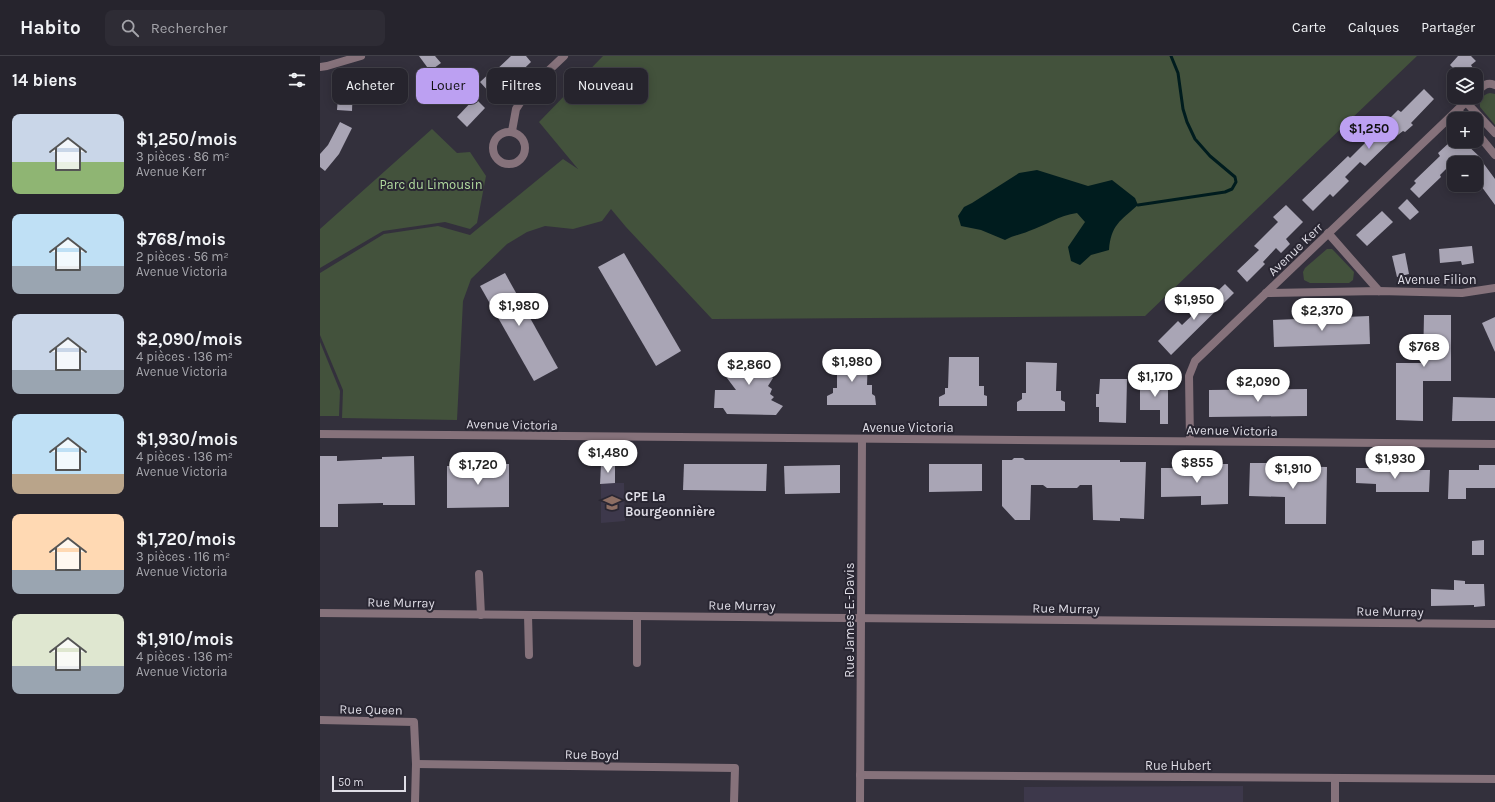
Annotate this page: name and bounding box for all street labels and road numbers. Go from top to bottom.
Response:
street label: Avenue Kerr [1265,219,1326,279]
street label: Avenue Filion [1397,272,1477,287]
street label: Avenue Victoria [466,416,558,433]
street label: Avenue Victoria [862,420,954,435]
street label: Avenue Victoria [1186,422,1278,439]
street label: Rue James-E.-Davis [842,562,857,678]
street label: Rue Murray [367,594,435,611]
street label: Rue Murray [708,597,776,614]
street label: Rue Murray [1032,600,1100,617]
street label: Rue Murray [1356,603,1424,620]
street label: Rue Queen [339,701,403,718]
street label: Rue Boyd [565,747,619,762]
street label: Rue Hubert [1145,758,1211,773]

